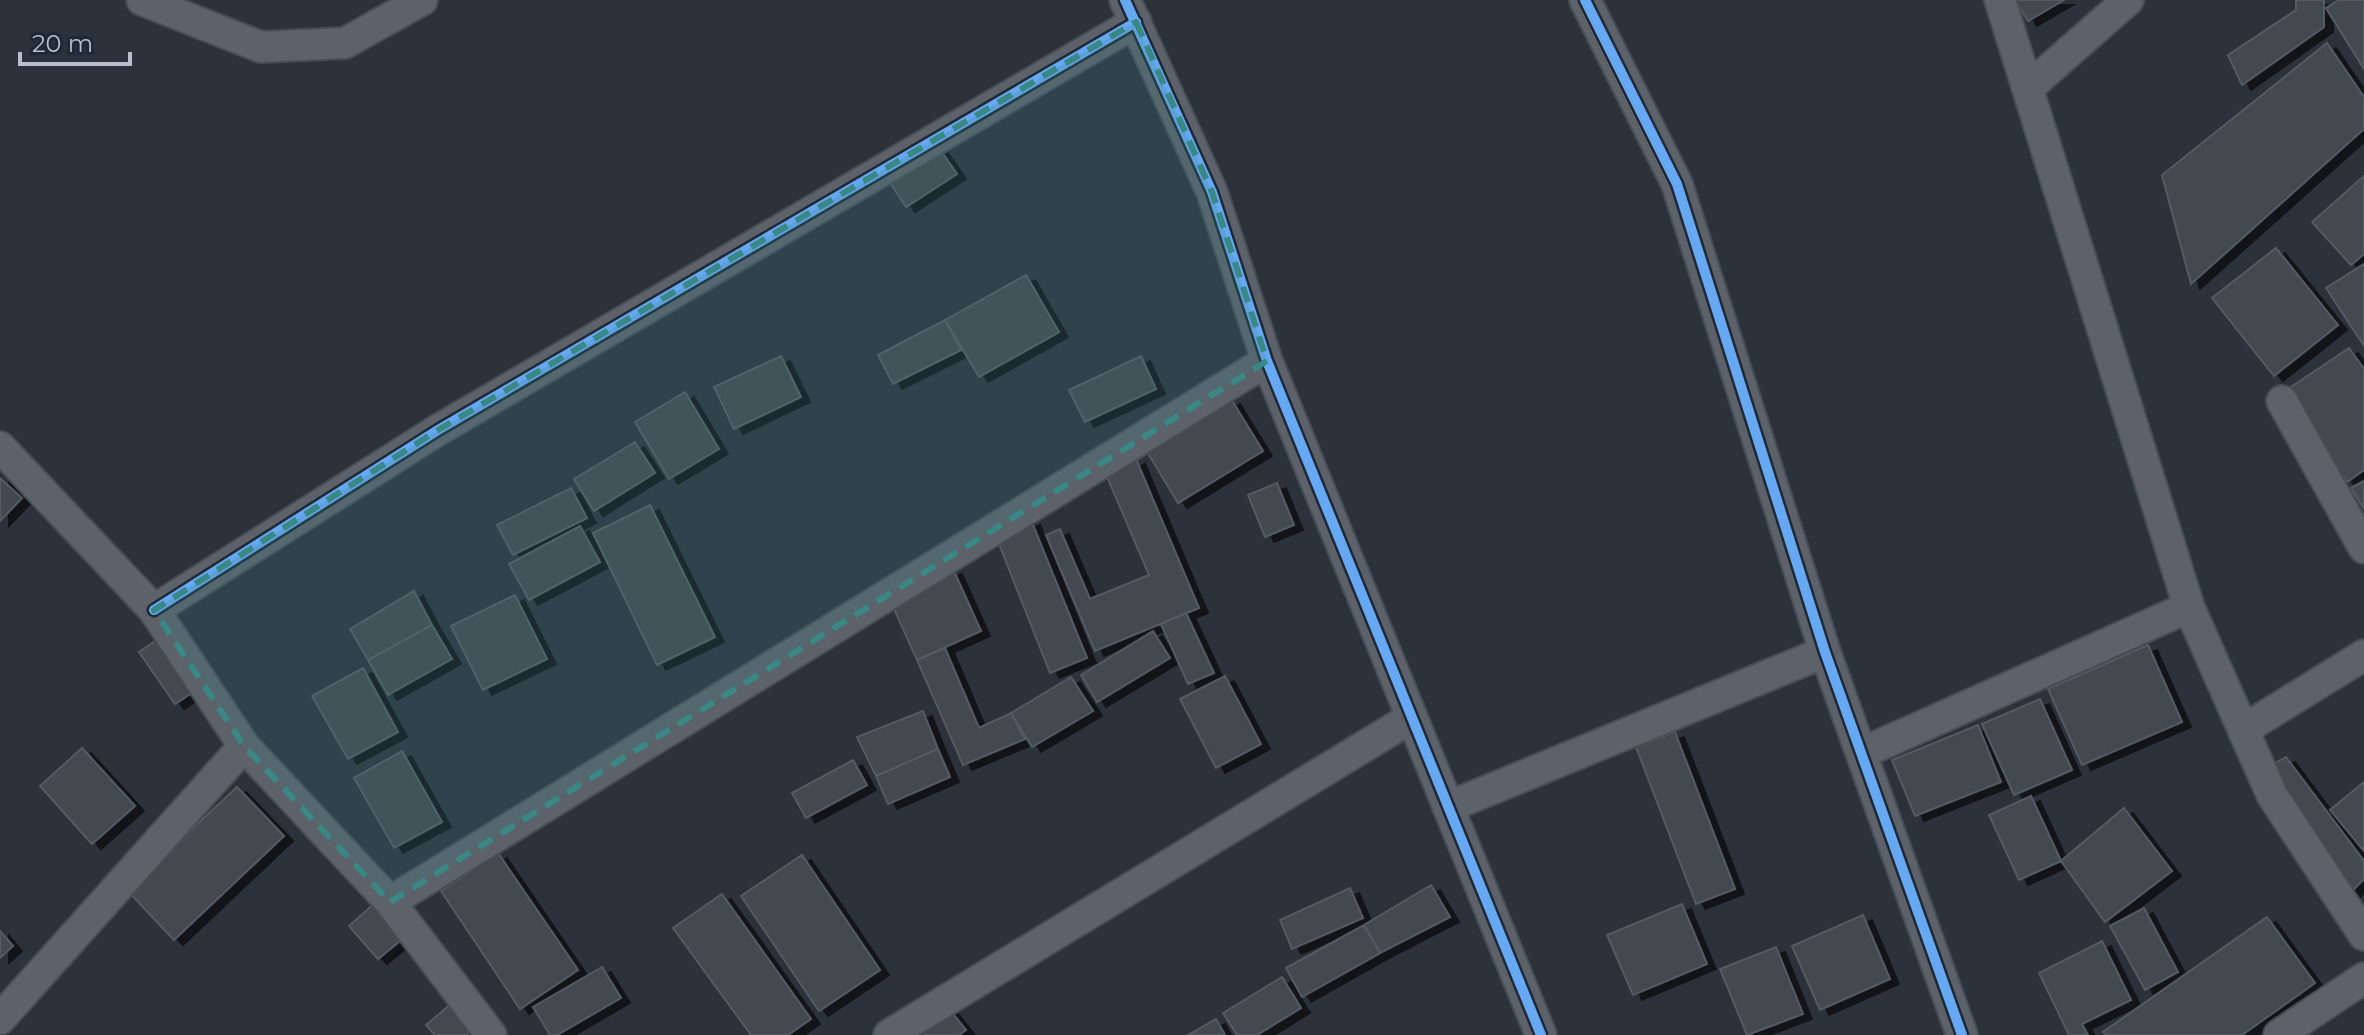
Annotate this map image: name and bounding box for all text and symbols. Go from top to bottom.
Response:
scale bar [20,16,130,66]
text: 20 m [32,29,93,58]

